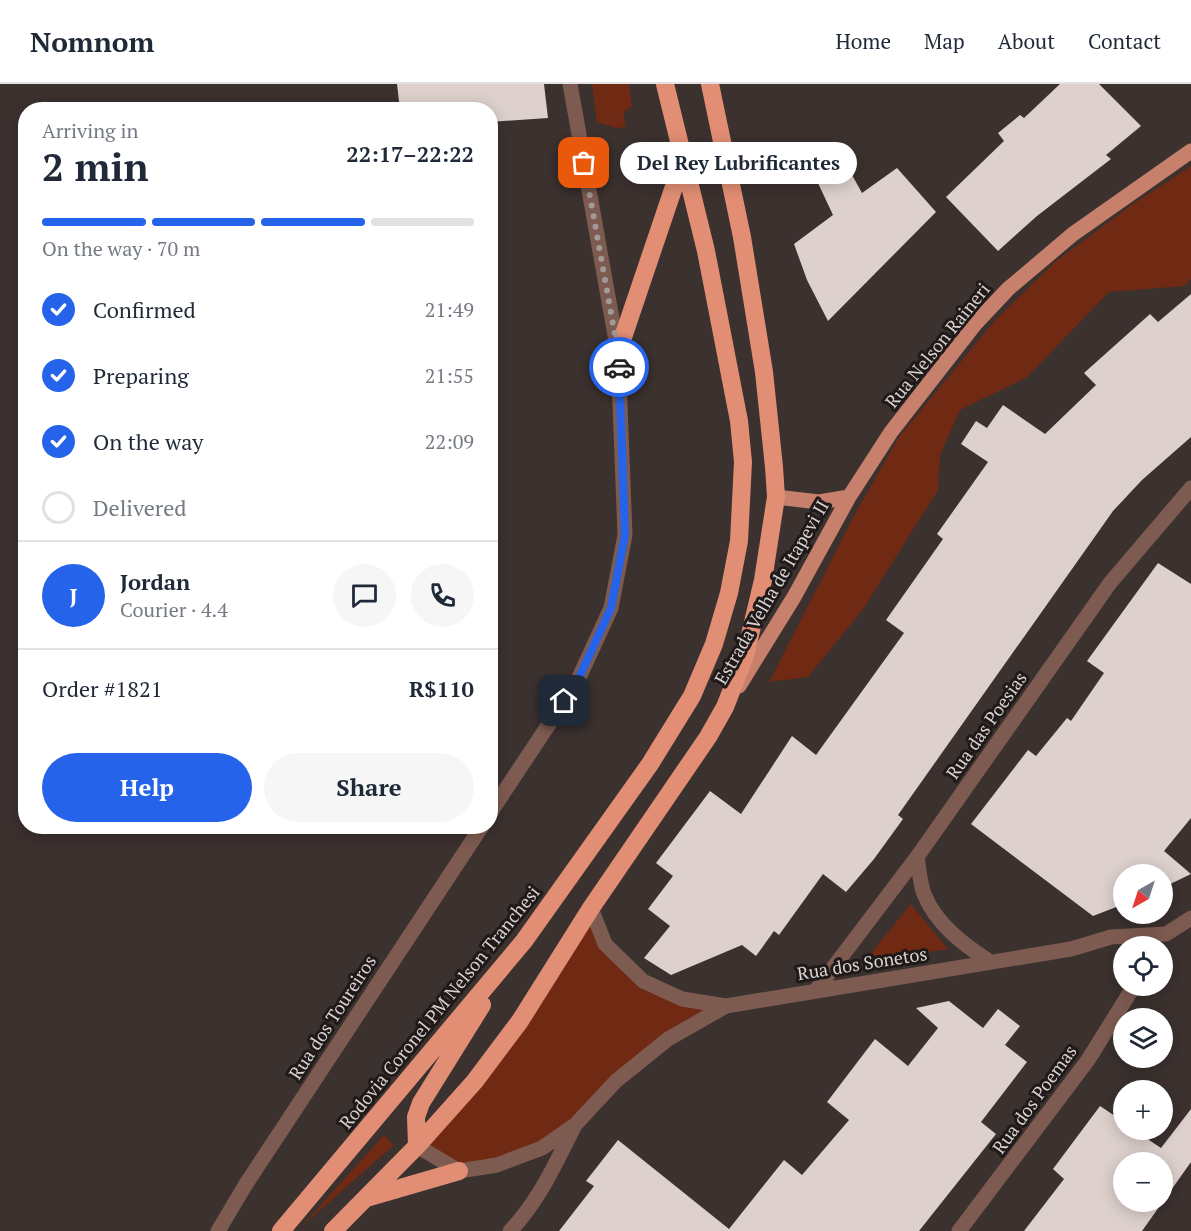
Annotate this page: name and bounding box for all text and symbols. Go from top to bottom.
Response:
text: Nomnom [30,23,154,60]
text: Home [835,27,891,55]
text: Map [924,27,965,55]
text: About [998,27,1055,55]
text: Contact [1088,27,1161,55]
text: Arriving in [42,117,138,144]
pin [558,137,609,188]
text: 22:17–22:22 [346,139,474,168]
text: 2 min [42,140,149,192]
callout: Del Rey Lubrificantes [620,142,857,184]
icon: bag [567,146,600,179]
text: Del Rey Lubrificantes [637,149,840,176]
text: On the way · 70 m [42,235,200,262]
street label: Rua Nelson Raineri [879,278,995,412]
icon: check [42,293,75,326]
text: Confirmed [93,295,196,324]
text: 21:49 [425,296,474,323]
courier [589,337,649,397]
icon: car [603,351,636,384]
icon: check [42,359,75,392]
text: Preparing [93,361,189,390]
text: 21:55 [425,362,474,389]
icon: check [42,425,75,458]
text: On the way [93,427,203,456]
text: 22:09 [425,428,474,455]
text: Delivered [93,493,186,522]
street label: Estrada Velha de Itapevi II [708,495,834,689]
button: chat [333,564,396,627]
button: phone [411,564,474,627]
text: Jordan [120,567,190,596]
text: J [69,581,78,610]
text: Courier · 4.4 [120,596,228,623]
street label: Rua das Poesias [940,667,1032,783]
text: Order #1821 [42,674,162,703]
text: R$110 [409,674,474,703]
pin [538,675,589,726]
icon: home [547,684,580,717]
button: Help [42,753,252,822]
button: Share [264,753,474,822]
north arrow [1113,864,1173,924]
map controls [1113,864,1173,1212]
street label: Rodovia Coronel PM Nelson Tranchesi [333,881,545,1133]
button: locate [1113,936,1173,996]
street label: Rua dos Sonetos [795,941,929,985]
street label: Rua dos Toureiros [283,950,381,1084]
button: layers [1113,1008,1173,1068]
street label: Rua dos Poemas [986,1040,1082,1158]
button: + [1113,1080,1173,1140]
button: − [1113,1152,1173,1212]

